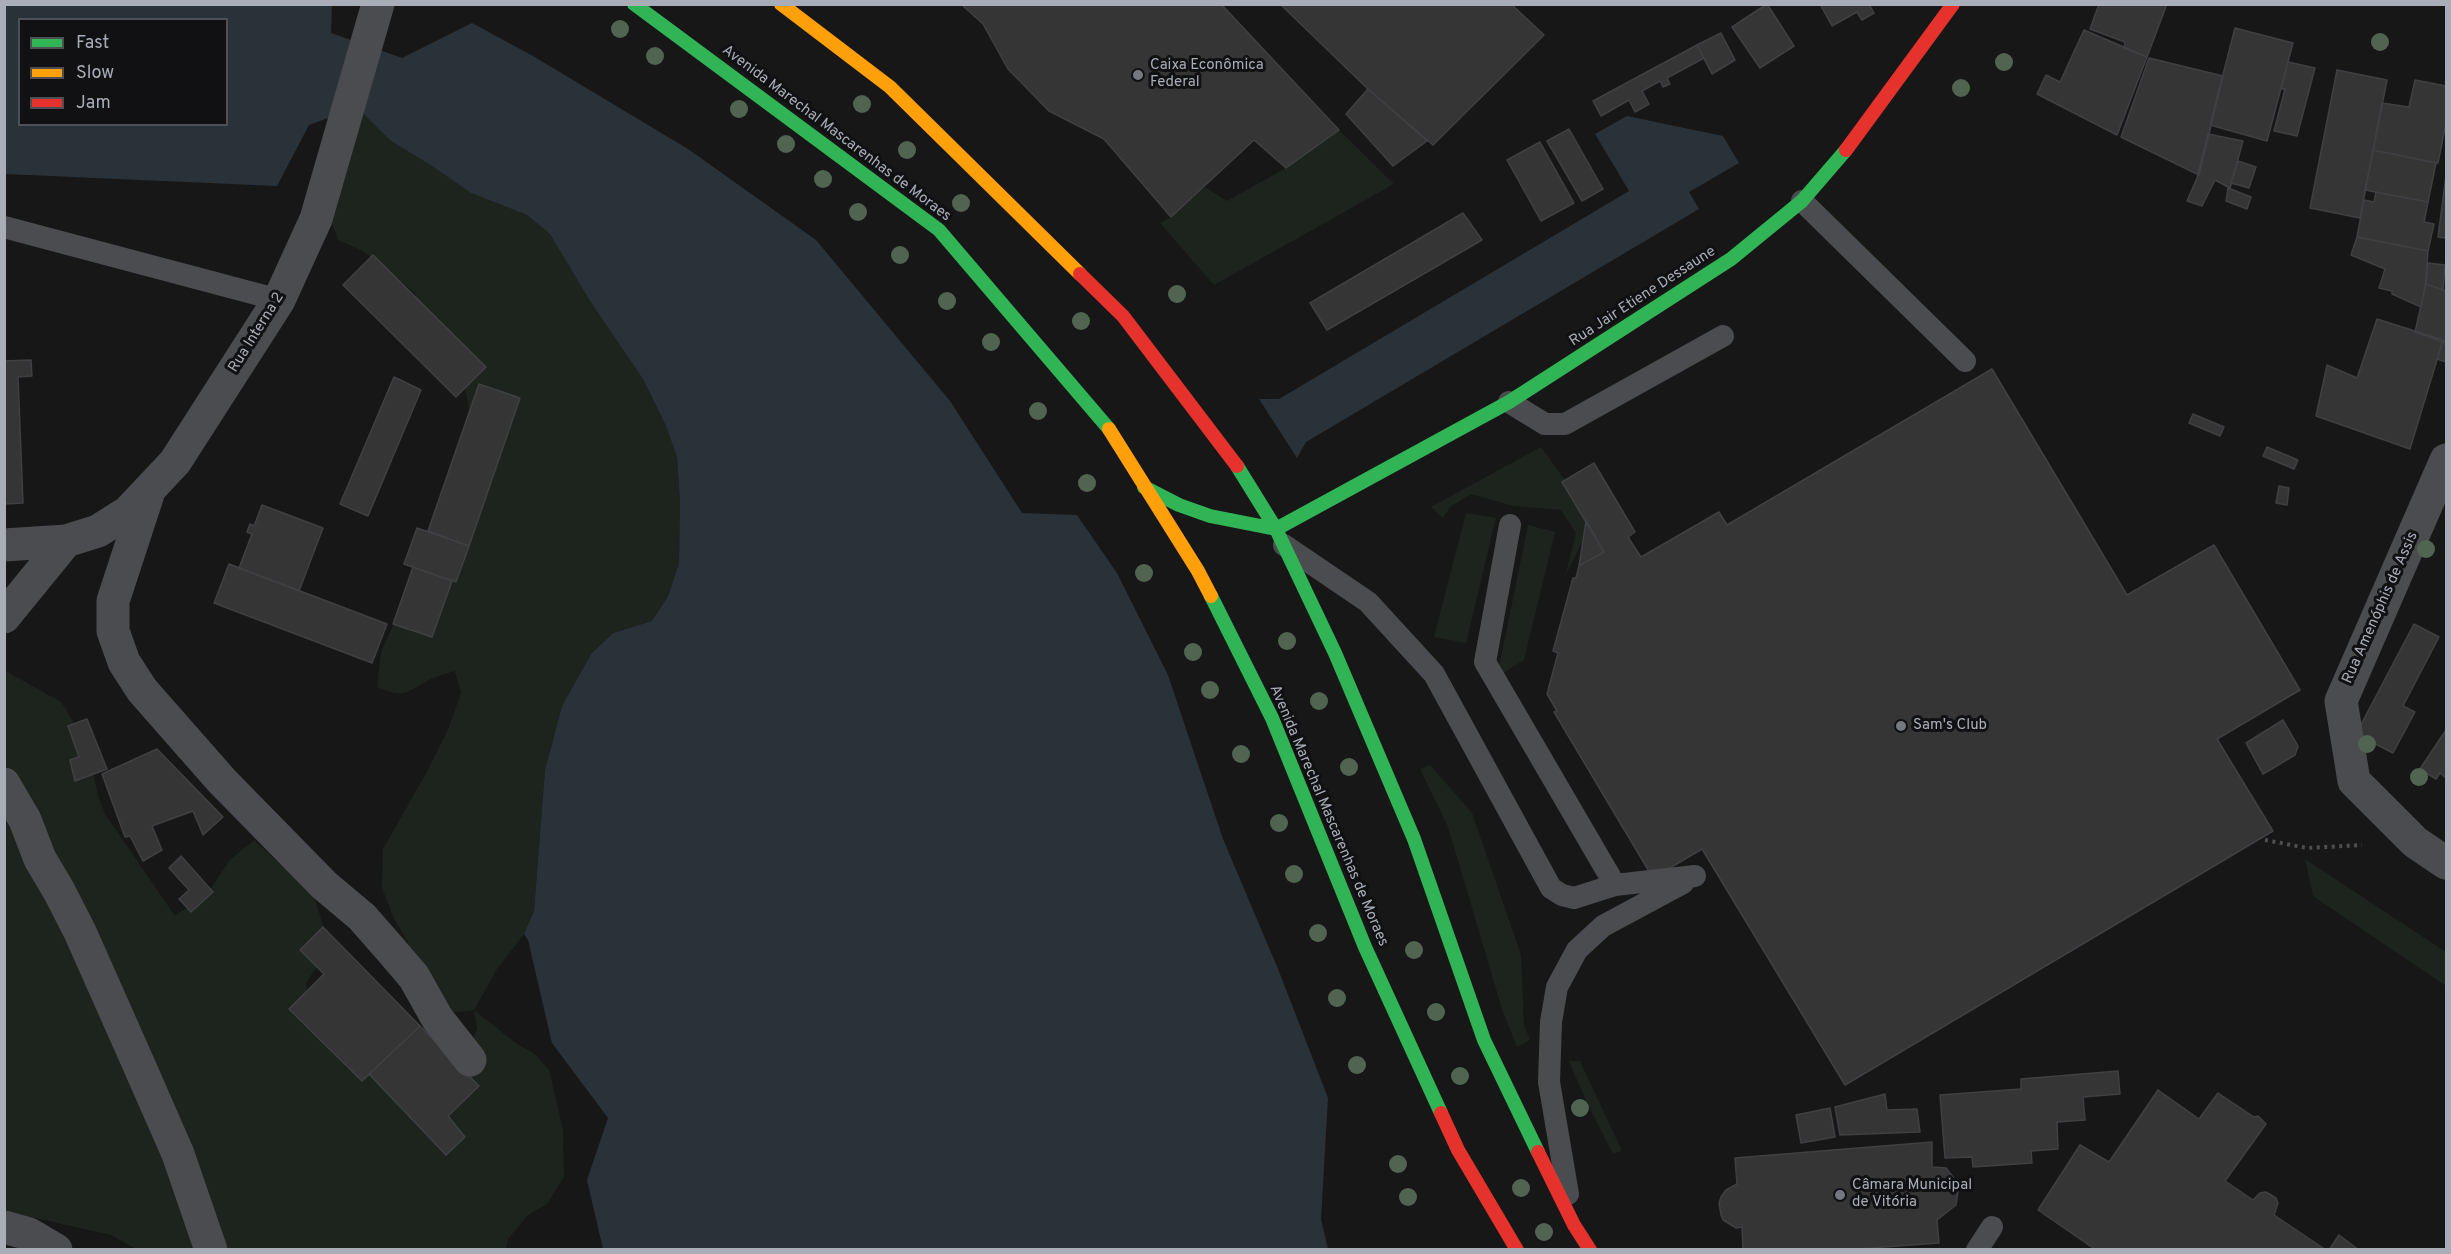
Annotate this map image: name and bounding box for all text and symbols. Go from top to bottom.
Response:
legend [18,18,228,126]
text: Fast [76,32,109,55]
street label: Avenida Marechal Mascarenhas de Moraes [718,42,954,226]
place label: Caixa Econômica Federal [1150,57,1264,92]
text: Slow [76,62,114,85]
marker: Caixa Econômica Federal [1131,68,1145,82]
text: Jam [76,92,111,115]
street label: Rua Jair Etiene Dessaune [1567,243,1719,351]
street label: Rua Interna 2 [225,290,289,376]
street label: Rua Amenóphis de Assis [2339,529,2423,687]
street label: Avenida Marechal Mascarenhas de Moraes [1265,683,1391,949]
place label: Sam's Club [1913,717,1987,735]
marker: Sam's Club [1894,719,1908,733]
place label: Câmara Municipal de Vitória [1852,1177,1972,1212]
marker: Câmara Municipal de Vitória [1833,1188,1847,1202]

